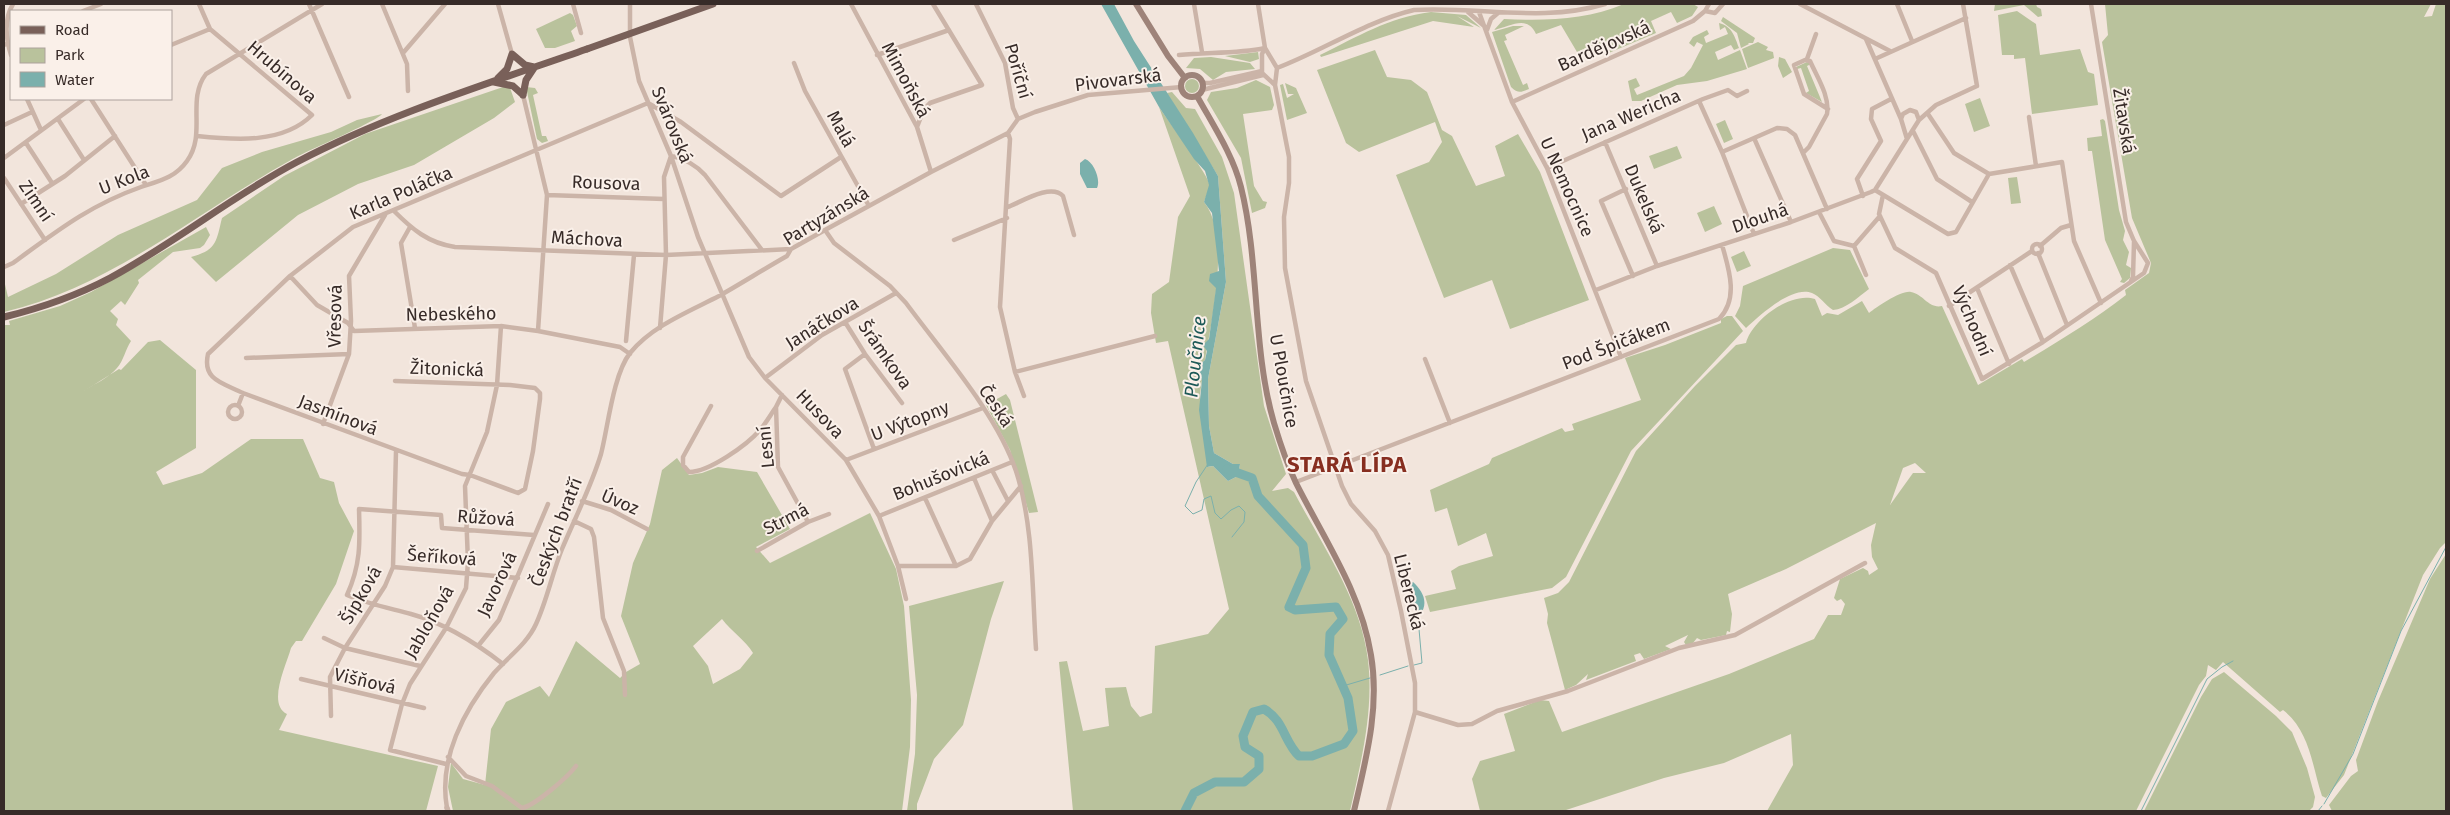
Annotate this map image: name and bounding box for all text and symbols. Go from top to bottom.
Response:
legend [10,10,172,100]
street label: Bardějovská [1554,16,1654,76]
text: Road [55,21,90,39]
street label: Hrubínova [243,36,321,108]
street label: Mimoňská [877,38,935,122]
street label: Poříční [1000,41,1036,101]
text: Park [55,46,85,64]
street label: Pivovarská [1074,64,1162,96]
text: Water [55,71,94,89]
street label: Svárovská [647,83,697,167]
street label: Jana Wericha [1578,84,1684,146]
street label: Žitavská [2108,87,2140,155]
street label: Malá [822,107,860,151]
street label: U Nemocnice [1535,134,1599,240]
street label: U Kola [96,160,152,200]
street label: Karla Poláčka [346,161,456,225]
street label: Dukelská [1620,161,1668,237]
street label: Rousova [571,171,641,195]
street label: Zimní [14,176,58,226]
street label: Partyzánská [779,182,873,250]
street label: Dlouhá [1729,198,1791,238]
street label: Máchova [551,226,623,252]
street label: Východní [1947,282,1997,360]
street label: Vřesová [323,284,347,348]
street label: Janáčkova [781,292,863,354]
street label: Nebeského [405,302,497,326]
street label: Pod Špičákem [1559,313,1673,375]
water label: Ploučnice [1179,315,1211,399]
street label: Šrámkova [853,316,917,394]
street label: U Ploučnice [1265,332,1303,430]
street label: Žitonická [410,357,484,381]
street label: Česká [974,380,1018,432]
street label: Husova [791,385,849,443]
street label: Jasmínová [295,390,381,440]
street label: U Výtopny [868,396,952,446]
street label: Lesní [753,425,779,469]
street label: Bohušovická [889,447,993,505]
district label: STARÁ LÍPA [1287,451,1407,478]
street label: Českých bratří [525,474,587,590]
street label: Úvoz [598,483,643,520]
street label: Strmá [759,498,813,540]
street label: Růžová [456,505,516,531]
street label: Šeříková [406,544,478,570]
street label: Javorová [472,548,522,620]
street label: Liberecká [1389,551,1429,633]
street label: Šípková [336,562,386,628]
street label: Jabloňová [399,581,459,663]
street label: Višňová [332,663,398,699]

